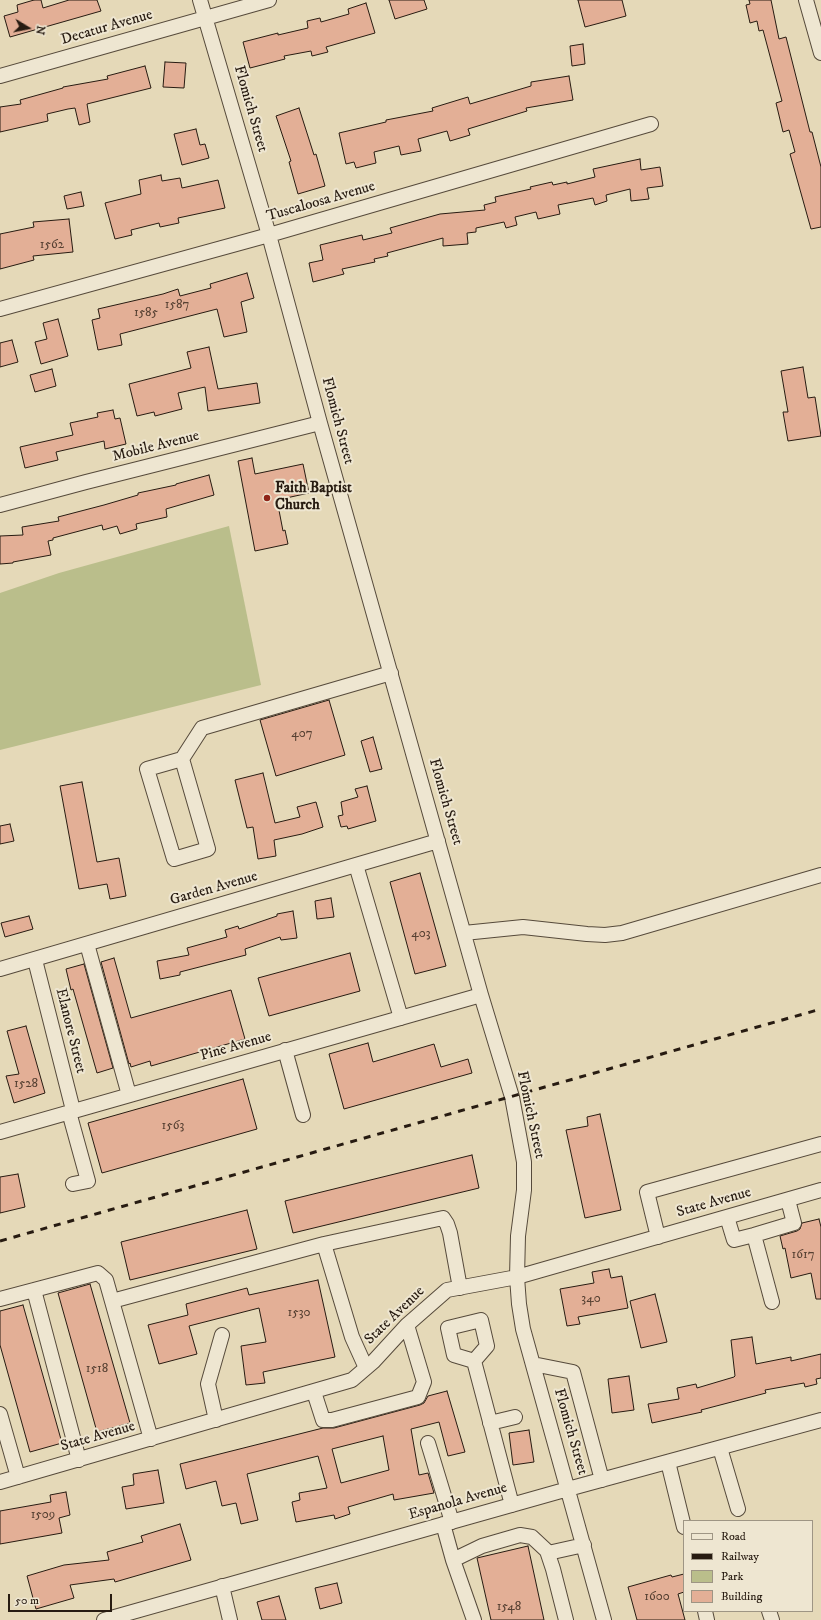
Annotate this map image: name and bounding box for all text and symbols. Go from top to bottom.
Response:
street label: Decatur Avenue [59,6,155,50]
north arrow [8,8,48,48]
text: N [32,24,47,36]
street label: Flomich Street [229,64,271,154]
street label: Tuscaloosa Avenue [265,178,377,226]
house number: 1562 [40,237,64,253]
house number: 1587 [165,297,189,313]
house number: 1585 [134,305,158,321]
street label: Flomich Street [317,376,357,466]
street label: Mobile Avenue [111,428,201,466]
place label: Faith Baptist Church [275,480,352,515]
marker: Faith Baptist Church [262,493,272,503]
house number: 407 [291,726,313,742]
street label: Flomich Street [424,757,466,847]
street label: Garden Avenue [168,868,260,910]
house number: 403 [411,926,431,942]
street label: Elanore Street [51,987,89,1075]
street label: Pine Avenue [198,1028,274,1066]
street label: Flomich Street [512,1070,548,1160]
house number: 1528 [14,1076,38,1092]
house number: 1563 [162,1118,184,1134]
street label: State Avenue [675,1184,753,1222]
house number: 1617 [791,1247,815,1263]
street label: State Avenue [361,1283,429,1349]
house number: 340 [581,1291,601,1307]
house number: 1530 [288,1305,310,1321]
house number: 1518 [86,1361,108,1377]
street label: Flomich Street [549,1387,591,1477]
street label: State Avenue [59,1418,137,1456]
street label: Espanola Avenue [407,1479,509,1525]
house number: 1509 [31,1507,55,1523]
legend [683,1520,813,1612]
text: Road [721,1529,746,1544]
text: Railway [721,1549,759,1564]
text: Park [721,1569,743,1584]
scale bar [10,1586,114,1612]
house number: 1600 [644,1589,670,1605]
text: Building [721,1589,762,1604]
text: 50 m [15,1593,39,1608]
house number: 1548 [497,1599,521,1615]

